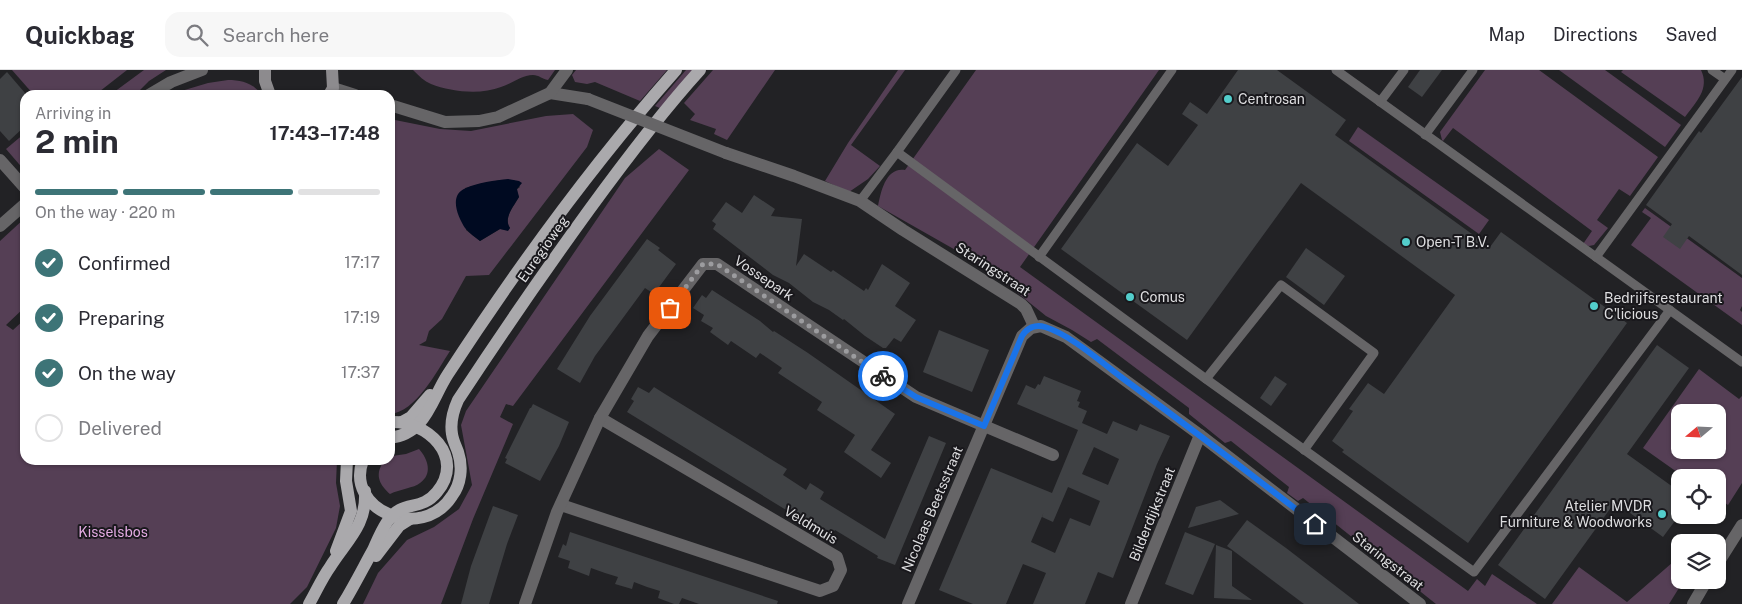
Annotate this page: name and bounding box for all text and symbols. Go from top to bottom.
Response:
search box [165,12,515,57]
text: Quickbag [25,21,135,49]
icon: search [183,21,211,49]
text: Search here [223,24,329,46]
text: Map [1488,24,1525,45]
text: Directions [1553,24,1638,45]
text: Saved [1666,24,1717,45]
place label: Centrosan [1238,91,1305,107]
marker: Centrosan [1222,93,1234,105]
text: Arriving in [35,104,111,123]
text: 17:43–17:48 [270,122,380,144]
text: 2 min [35,123,119,160]
text: On the way · 220 m [35,203,175,222]
street label: Euregioweg [514,212,572,285]
place label: Open-T B.V. [1416,234,1490,250]
marker: Open-T B.V. [1400,236,1412,248]
street label: Staringstraat [953,239,1033,299]
icon: check [35,249,63,277]
text: Confirmed [78,252,171,274]
street label: Vossepark [731,252,797,304]
text: 17:17 [344,253,380,272]
pin [649,287,691,329]
place label: Comus [1140,289,1185,305]
place label: Bedrijfsrestaurant C'licious [1604,290,1723,322]
marker: Comus [1124,291,1136,303]
icon: bag [656,294,684,322]
marker: Bedrijfsrestaurant C'licious [1588,300,1600,312]
icon: check [35,304,63,332]
text: Preparing [78,307,165,329]
text: 17:19 [344,308,380,327]
courier [858,351,908,401]
icon: check [35,359,63,387]
text: On the way [78,362,176,384]
icon: bike [869,362,897,390]
text: 17:37 [341,363,380,382]
north arrow [1671,404,1726,459]
map controls [1671,404,1726,589]
text: Delivered [78,417,162,439]
street label: Nicolaas Beetsstraat [898,444,966,574]
street label: Bilderdijkstraat [1126,465,1178,563]
button: locate [1671,469,1726,524]
place label: Atelier MVDR Furniture & Woodworks [1500,498,1652,530]
street label: Veldmuis [781,503,841,547]
pin [1294,503,1336,545]
marker: Atelier MVDR Furniture & Woodworks [1656,508,1668,520]
icon: home [1301,510,1329,538]
park label: Kisselsbos [78,524,148,540]
street label: Staringstraat [1349,528,1427,594]
button: layers [1671,534,1726,589]

